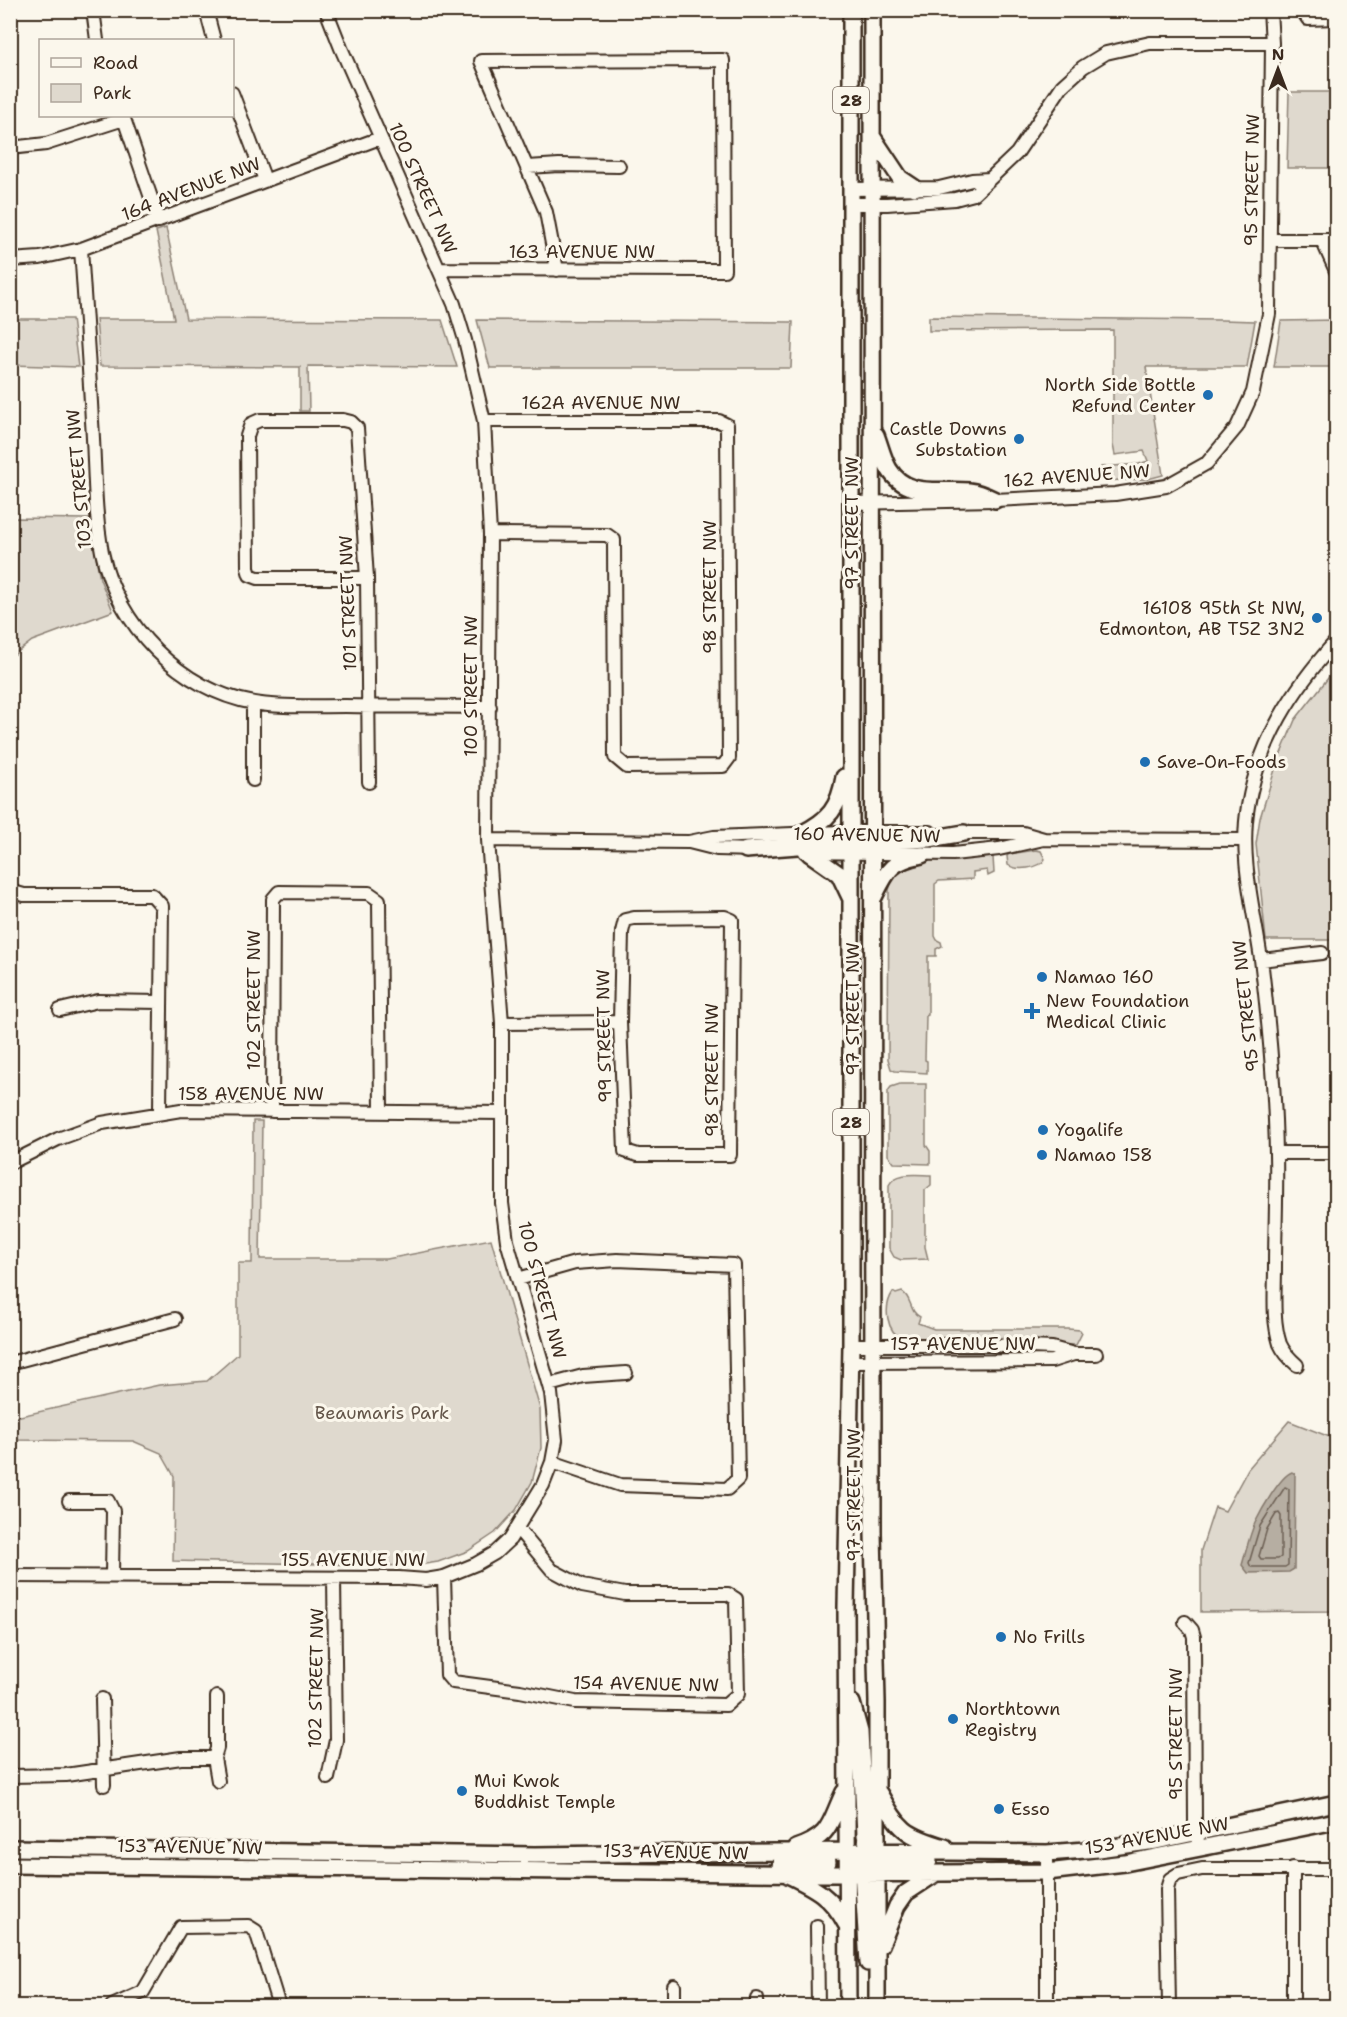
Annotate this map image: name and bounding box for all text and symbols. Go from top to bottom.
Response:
legend [39,39,234,117]
north arrow [1248,39,1308,99]
text: N [1272,44,1284,65]
text: Road [93,51,138,75]
text: Park [93,81,132,105]
road number: 28 [833,87,869,113]
street label: 95 STREET NW [1239,114,1265,246]
street label: 100 STREET NW [383,119,463,257]
street label: 164 AVENUE NW [118,151,264,227]
street label: 163 AVENUE NW [509,240,655,264]
place label: North Side Bottle Refund Center [1044,373,1196,418]
marker: North Side Bottle Refund Center [1201,388,1215,402]
street label: 162A AVENUE NW [522,391,680,415]
street label: 103 STREET NW [61,408,97,550]
place label: Castle Downs Substation [889,417,1007,462]
marker: Castle Downs Substation [1012,432,1026,446]
street label: 97 STREET NW [840,456,864,590]
street label: 162 AVENUE NW [1003,459,1151,493]
street label: 98 STREET NW [698,520,722,654]
street label: 101 STREET NW [334,535,362,671]
place label: 16108 95th St NW, Edmonton, AB T5Z 3N2 [1099,596,1305,641]
marker: 16108 95th St NW, Edmonton, AB T5Z 3N2 [1310,611,1324,625]
street label: 100 STREET NW [459,615,483,757]
place label: Save-On-Foods [1157,750,1286,774]
marker: Save-On-Foods [1138,755,1152,769]
street label: 160 AVENUE NW [793,822,941,848]
street label: 102 STREET NW [242,930,266,1070]
street label: 95 STREET NW [1227,939,1265,1073]
street label: 97 STREET NW [841,942,865,1076]
place label: Namao 160 [1054,965,1154,989]
street label: 99 STREET NW [591,969,617,1103]
marker: Namao 160 [1035,970,1049,984]
place label: New Foundation Medical Clinic [1046,989,1189,1034]
marker: New Foundation Medical Clinic [1023,1002,1041,1020]
street label: 98 STREET NW [700,1003,724,1137]
street label: 158 AVENUE NW [178,1082,324,1106]
road number: 28 [833,1109,869,1135]
place label: Yogalife [1055,1118,1123,1142]
marker: Yogalife [1036,1123,1050,1137]
place label: Namao 158 [1054,1143,1153,1167]
marker: Namao 158 [1035,1148,1049,1162]
street label: 100 STREET NW [512,1219,572,1361]
street label: 157 AVENUE NW [890,1332,1036,1356]
park label: Beaumaris Park [315,1401,449,1425]
street label: 97 STREET NW [842,1428,866,1562]
street label: 155 AVENUE NW [281,1548,425,1572]
street label: 102 STREET NW [303,1608,329,1748]
place label: No Frills [1013,1625,1085,1649]
marker: No Frills [994,1630,1008,1644]
street label: 95 STREET NW [1164,1668,1188,1800]
street label: 154 AVENUE NW [573,1671,719,1697]
place label: Northtown Registry [965,1697,1060,1742]
marker: Northtown Registry [946,1712,960,1726]
place label: Mui Kwok Buddhist Temple [474,1769,616,1814]
marker: Mui Kwok Buddhist Temple [455,1784,469,1798]
place label: Esso [1011,1797,1050,1821]
marker: Esso [992,1802,1006,1816]
street label: 153 AVENUE NW [1083,1812,1231,1860]
street label: 153 AVENUE NW [117,1834,263,1860]
street label: 153 AVENUE NW [603,1839,749,1865]

